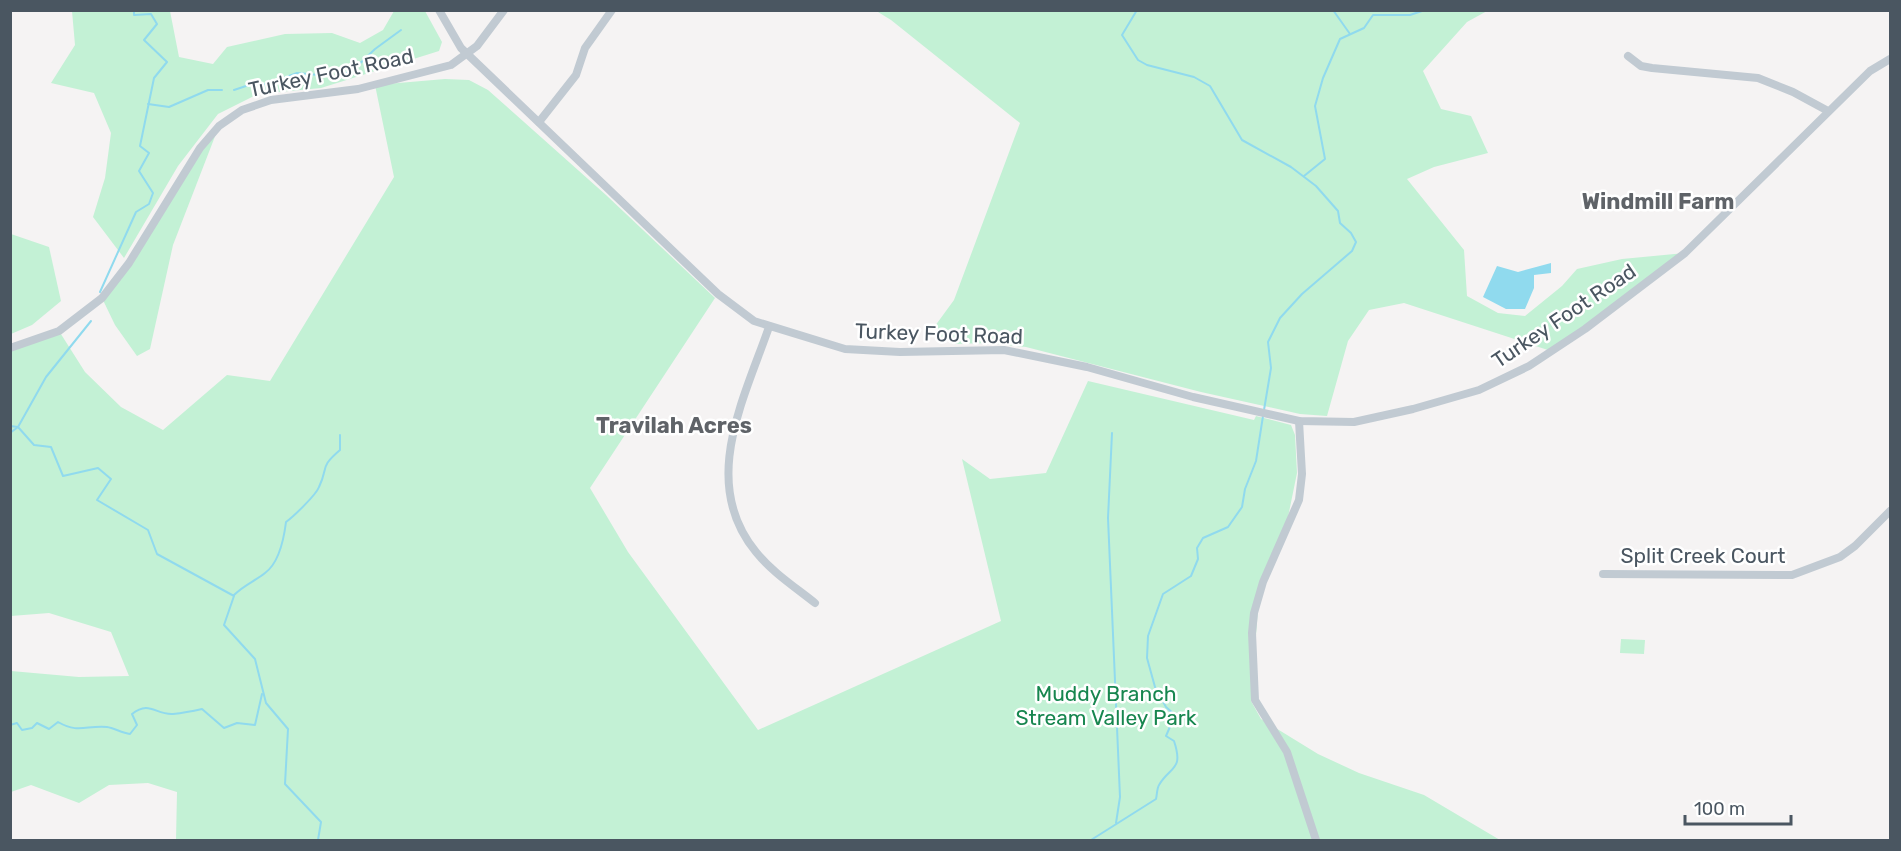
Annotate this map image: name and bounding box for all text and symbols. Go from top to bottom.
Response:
street label: Turkey Foot Road [246,43,416,102]
district label: Windmill Farm [1582,188,1734,215]
street label: Turkey Foot Road [1487,258,1640,373]
street label: Turkey Foot Road [855,318,1023,349]
district label: Travilah Acres [596,412,752,439]
street label: Split Creek Court [1620,543,1786,568]
park label: Muddy Branch Stream Valley Park [1015,681,1197,730]
scale bar [1685,788,1792,826]
text: 100 m [1694,798,1745,820]

